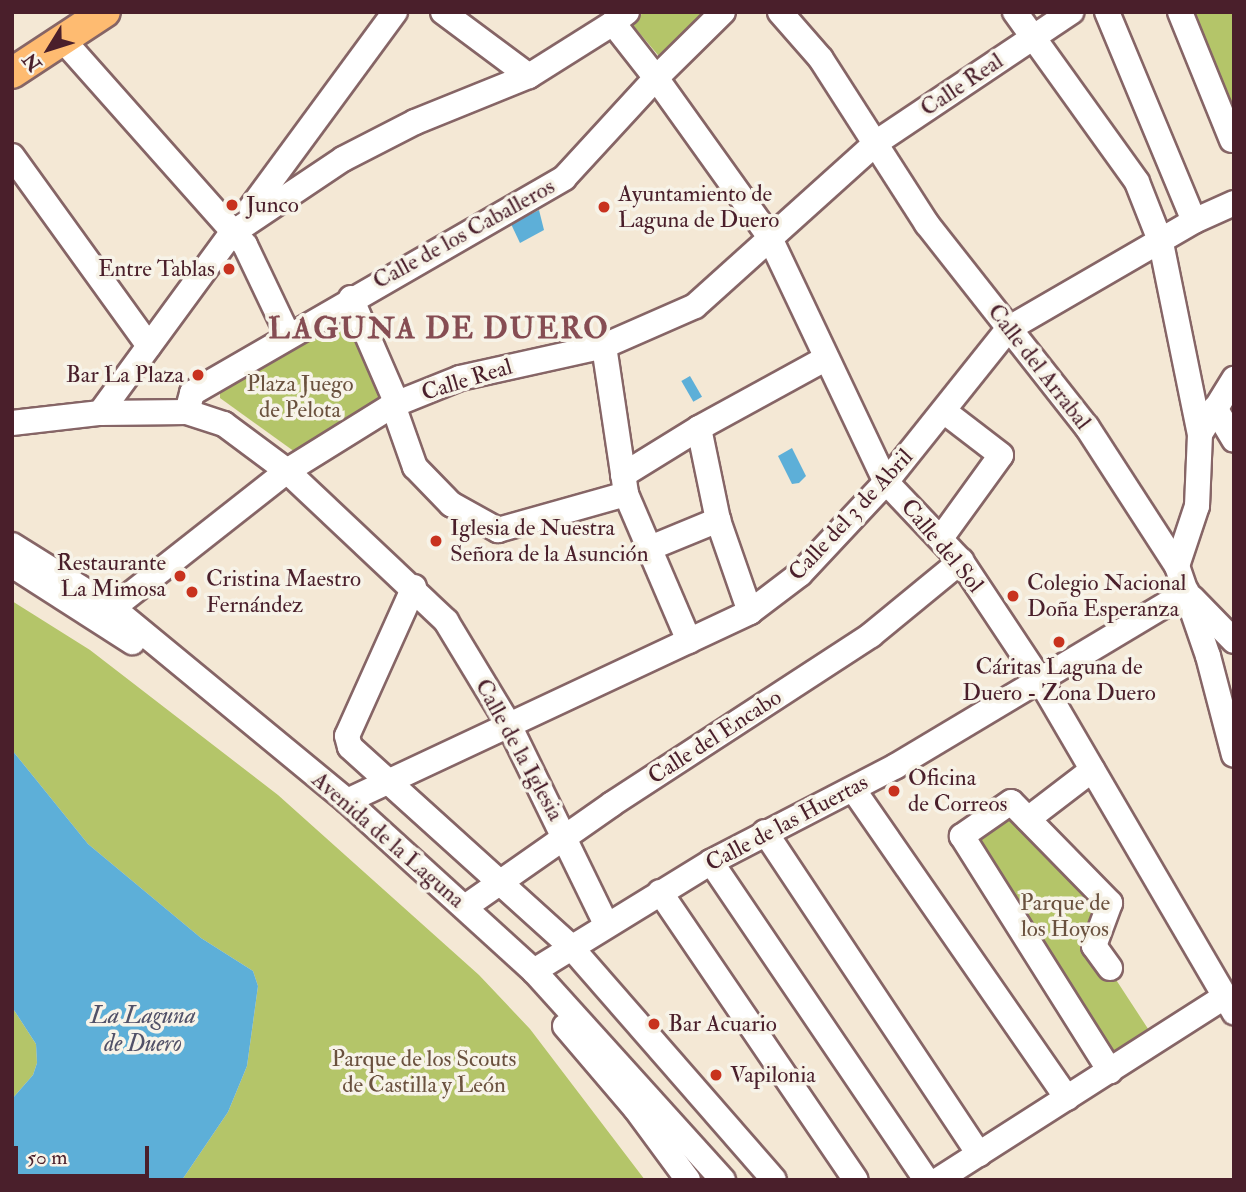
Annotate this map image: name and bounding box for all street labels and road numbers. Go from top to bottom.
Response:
street label: Calle Real [915,47,1009,123]
street label: Calle de los Caballeros [368,173,560,295]
street label: Calle del Arrabal [981,299,1097,435]
street label: Calle Real [418,353,516,407]
street label: Calle del 3 de Abril [783,443,919,587]
street label: Calle del Sol [895,494,989,598]
street label: Calle de la Iglesia [469,674,569,826]
street label: Calle del Encabo [643,684,787,790]
street label: Avenida de la Laguna [306,766,470,914]
street label: Calle de las Huertas [701,769,873,877]

